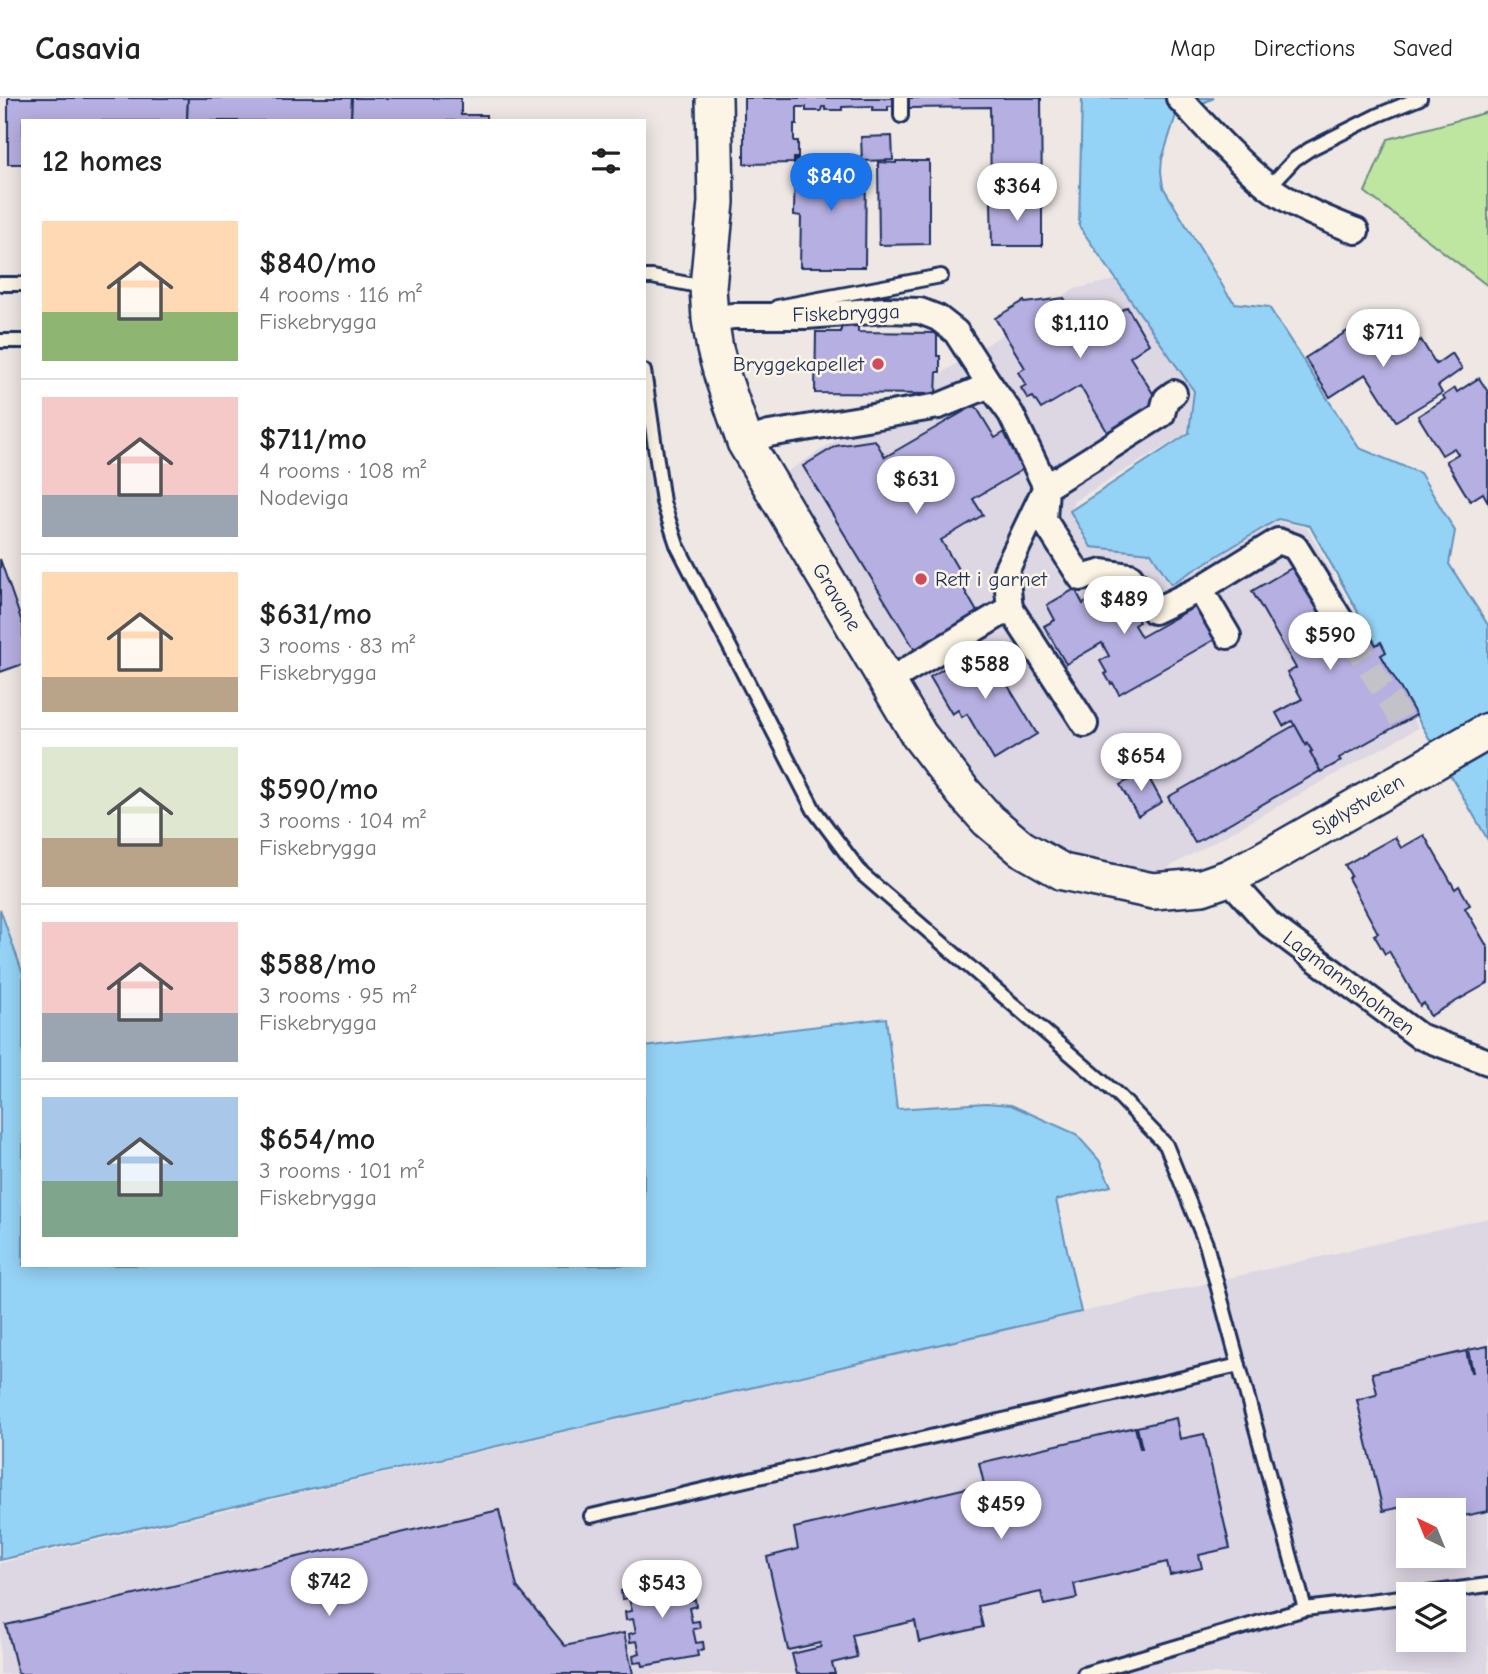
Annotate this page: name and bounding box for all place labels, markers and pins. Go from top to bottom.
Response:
pin: $840 [790,153,872,213]
pin: $364 [976,164,1058,223]
pin: $1,110 [1023,300,1137,360]
pin: $711 [1342,310,1424,369]
place label: Bryggekapellet [733,352,865,376]
marker: Bryggekapellet [870,356,886,372]
pin: $631 [875,456,957,516]
place label: Rett i garnet [935,567,1048,591]
marker: Rett i garnet [913,571,929,587]
pin: $489 [1083,576,1165,636]
pin: $590 [1289,612,1371,672]
pin: $588 [944,642,1026,701]
pin: $654 [1100,734,1182,793]
pin: $459 [960,1482,1042,1541]
pin: $742 [288,1558,370,1618]
pin: $543 [621,1560,703,1620]

